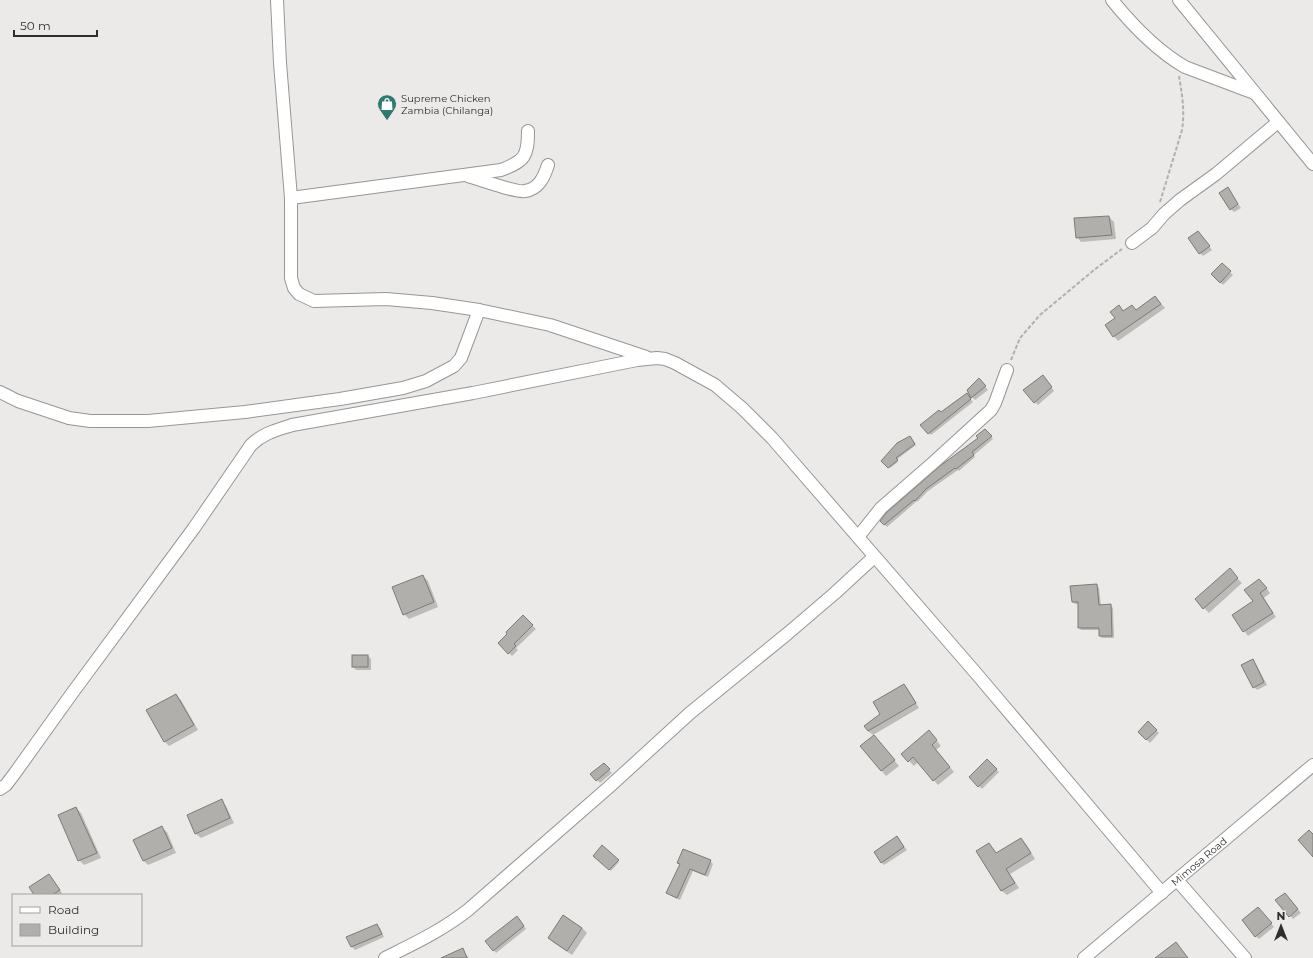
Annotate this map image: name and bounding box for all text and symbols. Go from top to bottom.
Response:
scale bar [14,12,97,38]
text: 50 m [20,18,51,33]
place label: Supreme Chicken Zambia (Chilanga) [401,92,493,117]
shop icon: Supreme Chicken Zambia (Chilanga) [376,93,398,121]
street label: Mimosa Road [1168,834,1229,888]
legend [12,894,142,946]
text: Road [48,902,79,917]
north arrow [1261,906,1301,946]
text: N [1277,909,1285,923]
text: Building [48,922,99,937]

